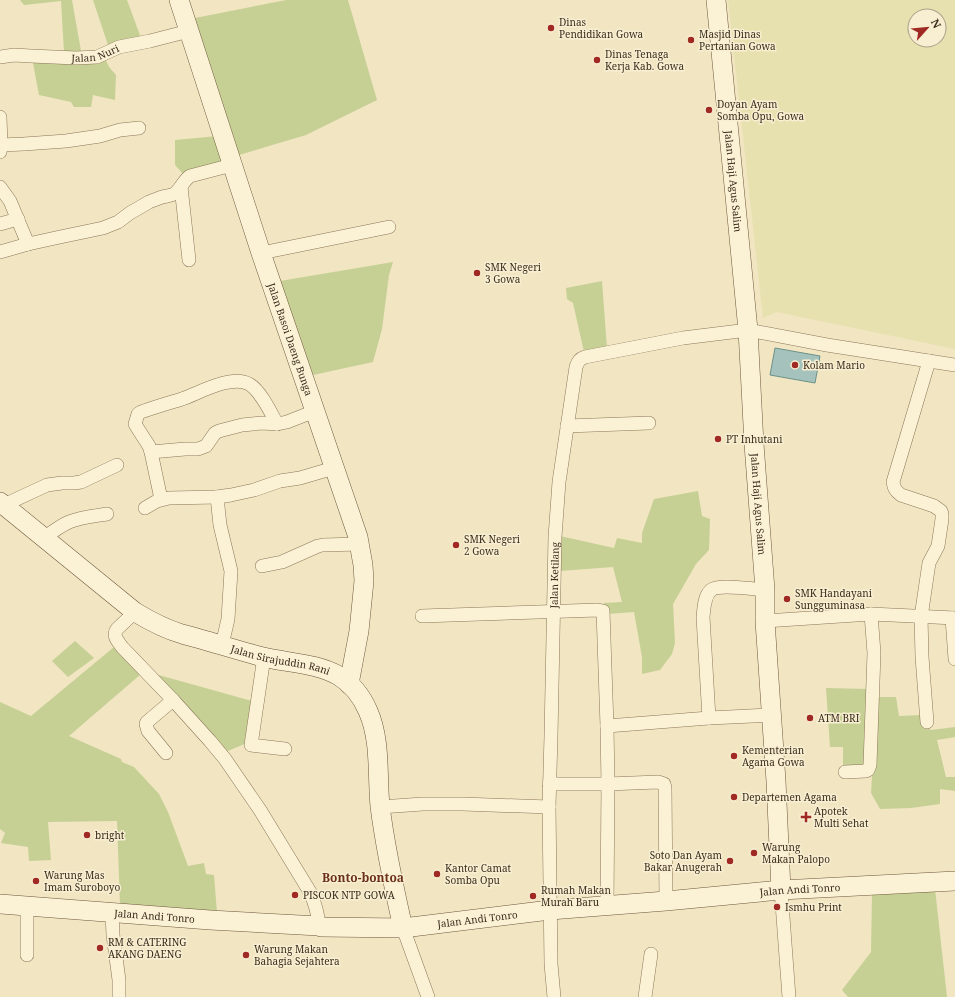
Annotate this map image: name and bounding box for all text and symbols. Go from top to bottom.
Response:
north arrow [907,8,947,48]
place label: Dinas Pendidikan Gowa [559,15,644,41]
text: N [928,16,945,31]
marker: Dinas Pendidikan Gowa [546,23,556,33]
place label: Masjid Dinas Pertanian Gowa [699,27,776,53]
marker: Masjid Dinas Pertanian Gowa [686,35,696,45]
street label: Jalan Nuri [70,41,122,65]
place label: Dinas Tenaga Kerja Kab. Gowa [605,47,684,73]
marker: Dinas Tenaga Kerja Kab. Gowa [592,55,602,65]
place label: Doyan Ayam Somba Opu, Gowa [717,97,805,123]
marker: Doyan Ayam Somba Opu, Gowa [704,105,714,115]
street label: Jalan Haji Agus Salim [722,129,746,233]
place label: SMK Negeri 3 Gowa [485,260,542,286]
marker: SMK Negeri 3 Gowa [472,268,482,278]
street label: Jalan Basoi Daeng Bunga [264,280,316,398]
place label: Kolam Mario [803,358,865,372]
marker: Kolam Mario [790,360,800,370]
place label: PT Inhutani [726,432,783,446]
marker: PT Inhutani [713,434,723,444]
street label: Jalan Haji Agus Salim [748,452,769,556]
place label: SMK Negeri 2 Gowa [464,532,521,558]
marker: SMK Negeri 2 Gowa [451,540,461,550]
street label: Jalan Ketilang [547,541,562,610]
place label: SMK Handayani Sungguminasa [795,586,873,612]
marker: SMK Handayani Sungguminasa [782,594,792,604]
street label: Jalan Sirajuddin Rani [228,641,333,678]
place label: ATM BRI [818,711,860,725]
marker: ATM BRI [805,713,815,723]
place label: Kementerian Agama Gowa [742,743,805,769]
marker: Kementerian Agama Gowa [729,751,739,761]
place label: Departemen Agama [742,790,837,804]
marker: Departemen Agama [729,792,739,802]
place label: Apotek Multi Sehat [814,804,869,830]
marker: Apotek Multi Sehat [801,812,811,822]
place label: bright [95,828,125,842]
marker: bright [82,830,92,840]
place label: Warung Makan Palopo [762,840,830,866]
place label: Soto Dan Ayam Bakar Anugerah [644,848,723,874]
marker: Warung Makan Palopo [749,848,759,858]
marker: Soto Dan Ayam Bakar Anugerah [725,856,735,866]
place label: Kantor Camat Somba Opu [445,861,512,887]
place label: Warung Mas Imam Suroboyo [44,868,120,894]
district label: Bonto-bontoa [322,869,404,886]
marker: Kantor Camat Somba Opu [432,869,442,879]
marker: Warung Mas Imam Suroboyo [31,876,41,886]
street label: Jalan Andi Tonro [758,880,841,899]
place label: Rumah Makan Murah Baru [541,883,611,909]
place label: PISCOK NTP GOWA [303,888,396,902]
marker: PISCOK NTP GOWA [290,890,300,900]
marker: Rumah Makan Murah Baru [528,891,538,901]
place label: Ismhu Print [785,900,842,914]
marker: Ismhu Print [772,902,782,912]
street label: Jalan Andi Tonro [113,906,196,926]
street label: Jalan Andi Tonro [435,907,519,931]
place label: RM & CATERING AKANG DAENG [108,935,187,961]
place label: Warung Makan Bahagia Sejahtera [254,942,340,968]
marker: RM & CATERING AKANG DAENG [95,943,105,953]
marker: Warung Makan Bahagia Sejahtera [241,950,251,960]

